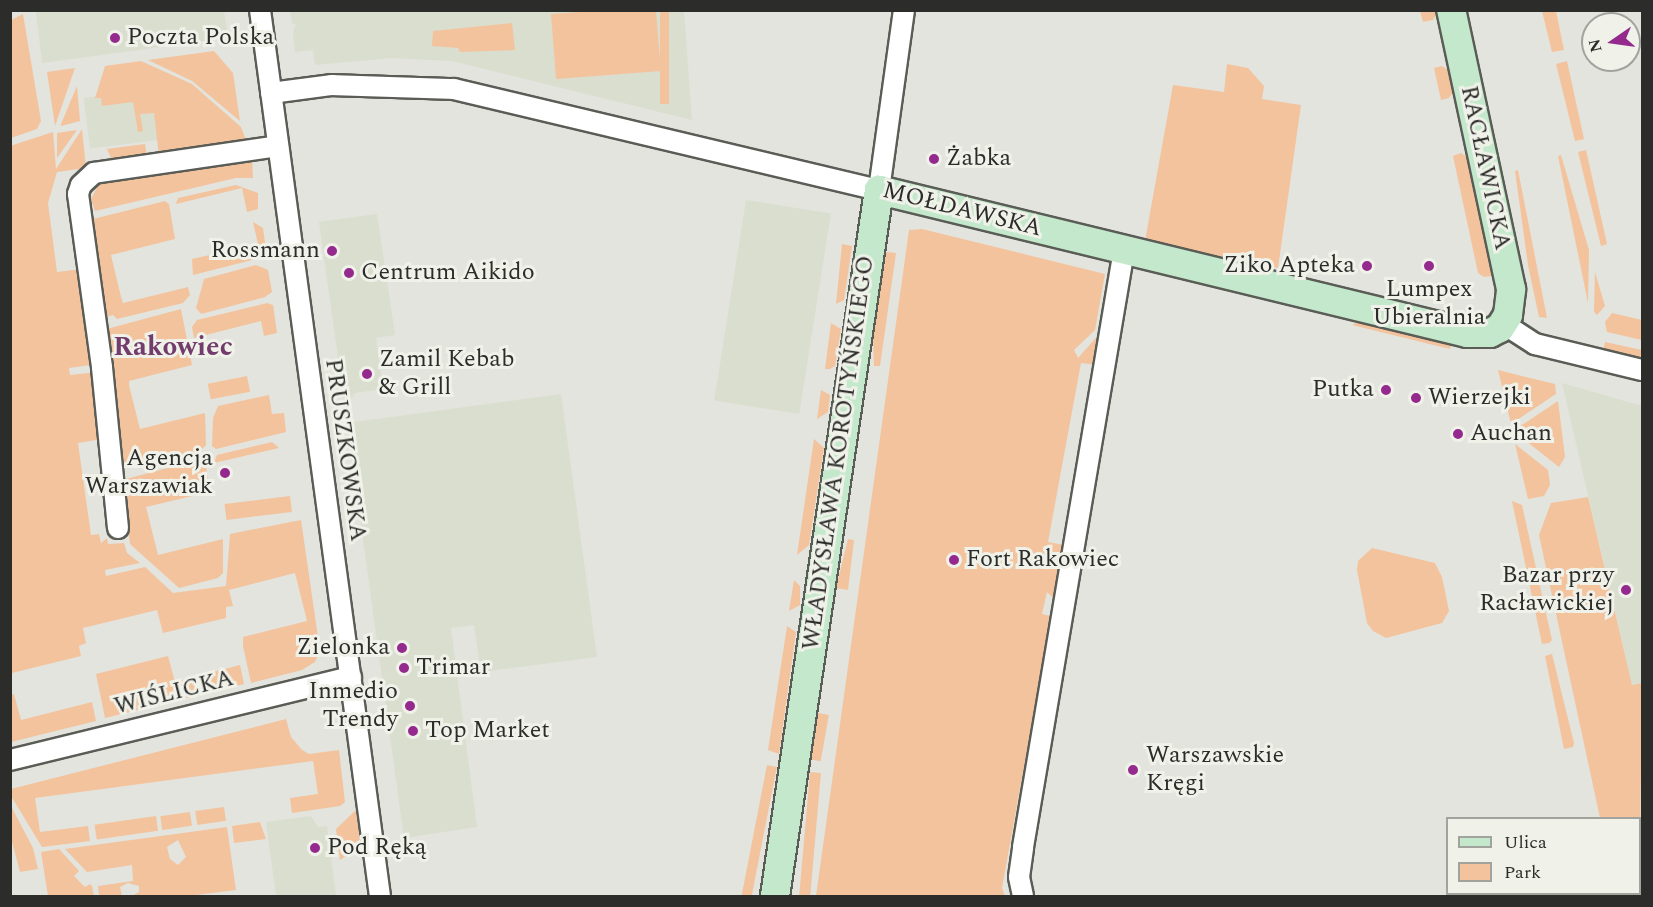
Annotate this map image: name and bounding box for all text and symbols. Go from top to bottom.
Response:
north arrow [1581,12,1641,72]
place label: Poczta Polska [127,24,274,52]
marker: Poczta Polska [108,31,122,45]
text: N [1582,37,1609,55]
street label: RACŁAWICKA [1454,83,1516,253]
place label: Żabka [946,145,1011,173]
marker: Żabka [927,152,941,166]
street label: MOŁDAWSKA [879,176,1045,244]
place label: Rossmann [210,237,320,265]
marker: Rossmann [325,244,339,258]
place label: Ziko Apteka [1224,252,1355,280]
street label: WŁADYSŁAWA KOROTYŃSKIEGO [797,254,881,652]
place label: Centrum Aikido [361,259,535,287]
marker: Ziko Apteka [1360,259,1374,273]
marker: Lumpex Ubieralnia [1422,259,1436,273]
marker: Centrum Aikido [342,266,356,280]
place label: Lumpex Ubieralnia [1372,276,1486,332]
district label: Rakowiec [113,332,233,364]
place label: Zamil Kebab & Grill [379,346,514,402]
street label: PRUSZKOWSKA [318,357,372,543]
marker: Zamil Kebab & Grill [360,367,374,381]
place label: Putka [1312,376,1374,404]
marker: Putka [1379,383,1393,397]
place label: Wierzejki [1428,384,1531,412]
marker: Wierzejki [1409,391,1423,405]
place label: Auchan [1470,420,1552,448]
marker: Auchan [1451,427,1465,441]
place label: Agencja Warszawiak [85,445,213,501]
marker: Agencja Warszawiak [218,466,232,480]
place label: Fort Rakowiec [966,546,1119,574]
marker: Fort Rakowiec [947,553,961,567]
place label: Bazar przy Racławickiej [1479,562,1614,618]
marker: Bazar przy Racławickiej [1619,583,1633,597]
place label: Zielonka [297,634,390,662]
marker: Zielonka [395,641,409,655]
place label: Trimar [416,654,490,682]
marker: Trimar [397,661,411,675]
street label: WIŚLICKA [111,664,237,722]
place label: Inmedio Trendy [309,678,398,734]
marker: Inmedio Trendy [403,699,417,713]
place label: Top Market [425,717,550,745]
marker: Top Market [406,724,420,738]
place label: Warszawskie Kręgi [1146,742,1284,798]
marker: Warszawskie Kręgi [1124,761,1142,779]
legend [1446,817,1641,895]
text: Ulica [1504,829,1547,856]
place label: Pod Ręką [327,834,427,862]
marker: Pod Ręką [308,841,322,855]
text: Park [1504,859,1541,886]

